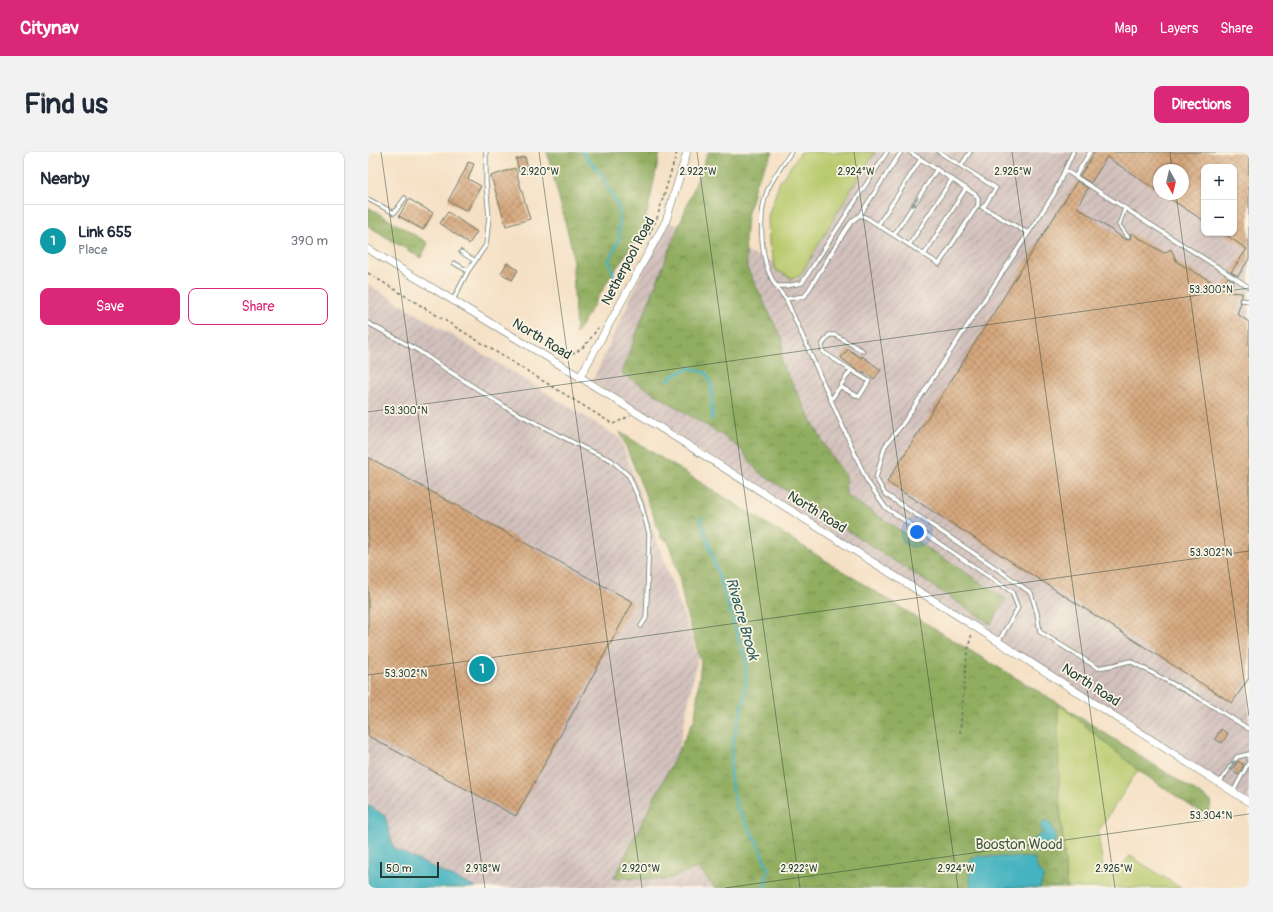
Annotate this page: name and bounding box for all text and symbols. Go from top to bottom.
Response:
text: Citynav [20,16,79,40]
text: Map [1115,20,1138,37]
text: Layers [1160,20,1198,37]
text: Share [1220,20,1253,37]
button: Directions [1154,86,1249,123]
text: Find us [24,87,108,122]
north arrow [1153,164,1189,200]
map controls [1201,164,1237,236]
button: + [1201,164,1237,200]
text: 2.920°W [521,166,560,178]
text: 2.922°W [679,166,717,178]
text: 2.924°W [837,166,875,178]
text: 2.926°W [994,166,1032,178]
text: Nearby [40,168,89,189]
one-way arrow [912,196,919,208]
button: − [1201,200,1237,236]
street label: Netherpool Road [598,214,658,308]
text: Link 655 [78,223,132,242]
text: 1 [50,233,56,249]
text: 390 m [291,233,328,249]
text: Place [78,242,107,258]
text: 53.300°N [1189,284,1233,296]
button: Save [40,288,180,325]
button: Share [188,288,328,325]
street label: North Road [509,315,575,363]
text: 53.300°N [384,405,428,417]
street label: North Road [784,487,850,537]
your location [907,522,927,542]
text: 53.302°N [1190,547,1232,559]
water label: Rivacre Brook [721,576,763,664]
pin: 1 [469,654,495,684]
street label: North Road [1059,660,1124,710]
text: 53.302°N [385,668,427,680]
one-way arrow [1228,760,1236,770]
text: 53.304°N [1190,810,1233,822]
park label: Booston Wood [975,836,1063,853]
scale bar [380,860,439,879]
text: 50 m [386,862,412,875]
text: 2.918°W [466,863,501,875]
text: 2.920°W [622,863,661,875]
text: 2.922°W [780,863,818,875]
text: 2.924°W [937,863,975,875]
text: 2.926°W [1095,863,1133,875]

